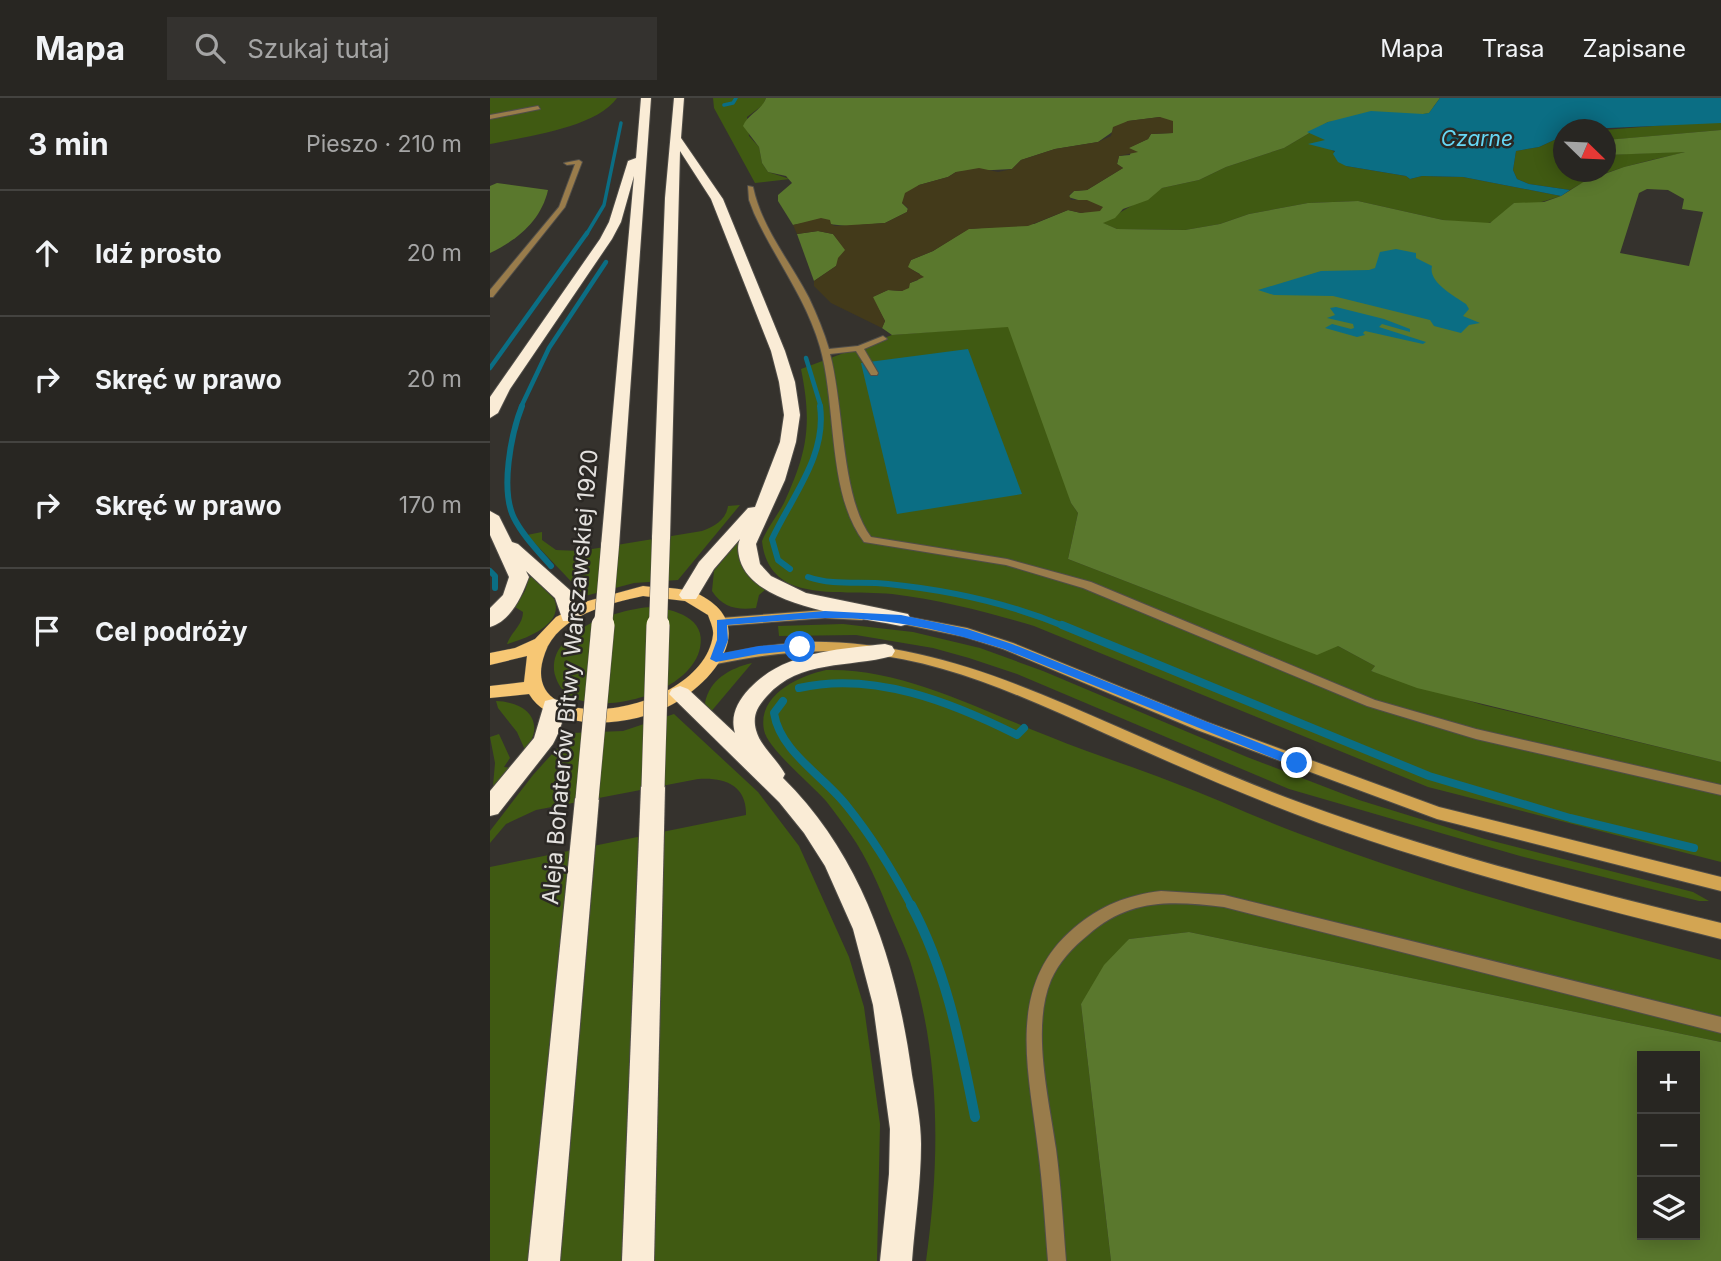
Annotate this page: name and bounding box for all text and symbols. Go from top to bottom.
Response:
search box [167,17,657,80]
text: Mapa [35,28,125,68]
icon: search [191,29,229,67]
text: Szukaj tutaj [247,33,390,64]
text: Mapa [1380,34,1444,63]
text: Trasa [1482,34,1545,63]
text: Zapisane [1583,34,1686,63]
north arrow [1553,119,1616,182]
text: 3 min [28,126,109,162]
water label: Czarne [1441,126,1513,151]
text: Pieszo · 210 m [306,130,462,158]
icon: ahead [28,234,66,272]
text: Idź prosto [95,238,222,269]
text: 20 m [407,239,462,267]
icon: right [28,360,66,398]
text: Skręć w prawo [95,364,282,395]
text: 20 m [407,365,462,393]
street label: Aleja Bohaterów Bitwy Warszawskiej 1920 [536,448,604,906]
icon: right [28,486,66,524]
text: Skręć w prawo [95,490,282,521]
text: 170 m [399,491,462,519]
icon: arrive [28,612,66,650]
text: Cel podróży [95,616,248,647]
route start [784,631,815,662]
route end [1281,747,1312,778]
map controls [1637,1051,1700,1240]
button: + [1637,1051,1700,1114]
button: − [1637,1114,1700,1177]
button: layers [1637,1177,1700,1240]

